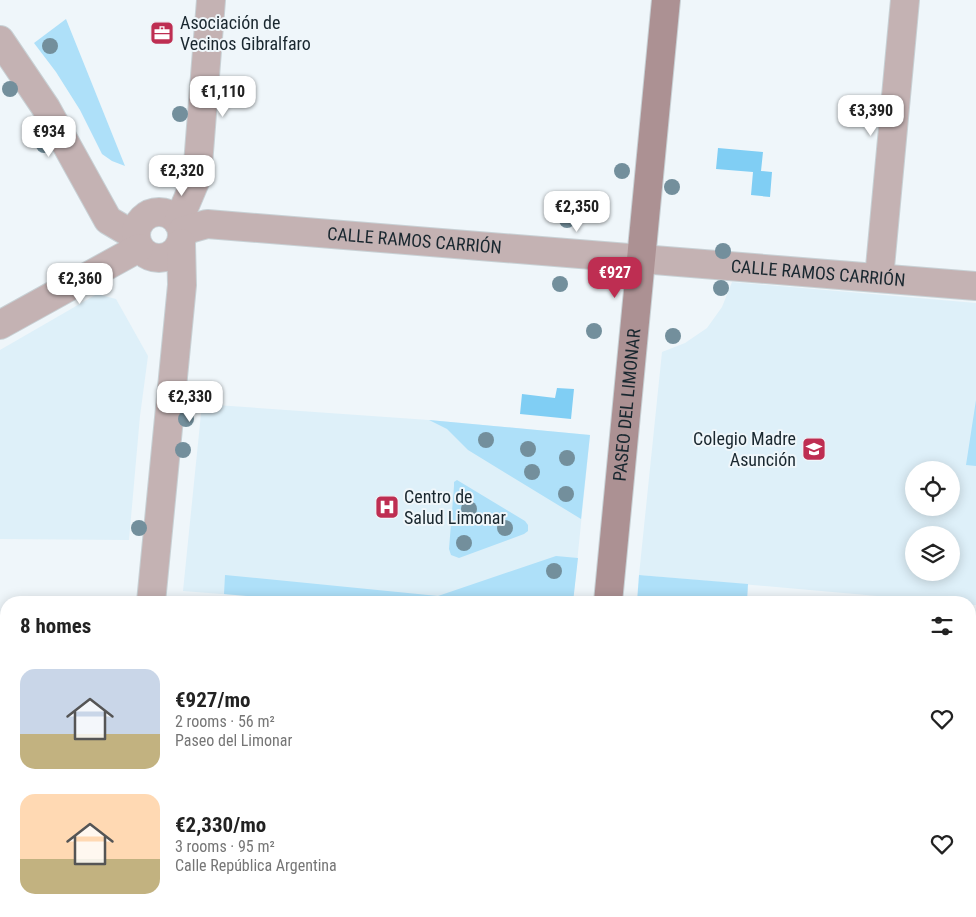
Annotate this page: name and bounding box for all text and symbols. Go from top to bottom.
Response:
place label: Asociación de Vecinos Gibralfaro [180,12,311,54]
office icon: Asociación de Vecinos Gibralfaro [149,20,175,46]
pin: €1,110 [182,76,264,118]
text: €1,110 [201,82,245,101]
pin: €3,390 [830,94,912,137]
text: €3,390 [849,101,893,120]
pin: €934 [19,116,79,158]
text: €934 [33,122,65,141]
pin: €2,320 [141,154,223,197]
text: €2,320 [160,161,204,180]
pin: €2,350 [536,190,618,233]
text: €2,350 [555,197,599,216]
street label: CALLE RAMOS CARRIÓN [326,223,502,258]
street label: CALLE RAMOS CARRIÓN [730,255,906,290]
pin: €927 [585,256,645,299]
pin: €2,360 [39,262,121,305]
text: €927 [599,263,631,282]
text: €2,360 [58,269,102,288]
street label: PASEO DEL LIMONAR [609,327,644,482]
pin: €2,330 [149,380,231,423]
text: €2,330 [168,387,212,406]
place label: Colegio Madre Asunción [693,428,796,470]
school or university icon: Colegio Madre Asunción [801,436,827,462]
map controls [905,461,960,581]
button: locate [905,461,960,516]
place label: Centro de Salud Limonar [404,486,506,528]
hospital icon: Centro de Salud Limonar [374,494,400,520]
button: layers [905,526,960,581]
icon: filters [928,612,956,640]
text: 8 homes [20,614,91,638]
text: €927/mo [175,688,250,712]
icon: home [60,689,120,749]
icon: heart [928,705,956,733]
text: 2 rooms · 56 m² [175,712,275,731]
text: Paseo del Limonar [175,731,292,750]
text: €2,330/mo [175,813,266,837]
icon: home [60,814,120,874]
icon: heart [928,830,956,858]
text: 3 rooms · 95 m² [175,837,275,856]
text: Calle República Argentina [175,856,337,875]

